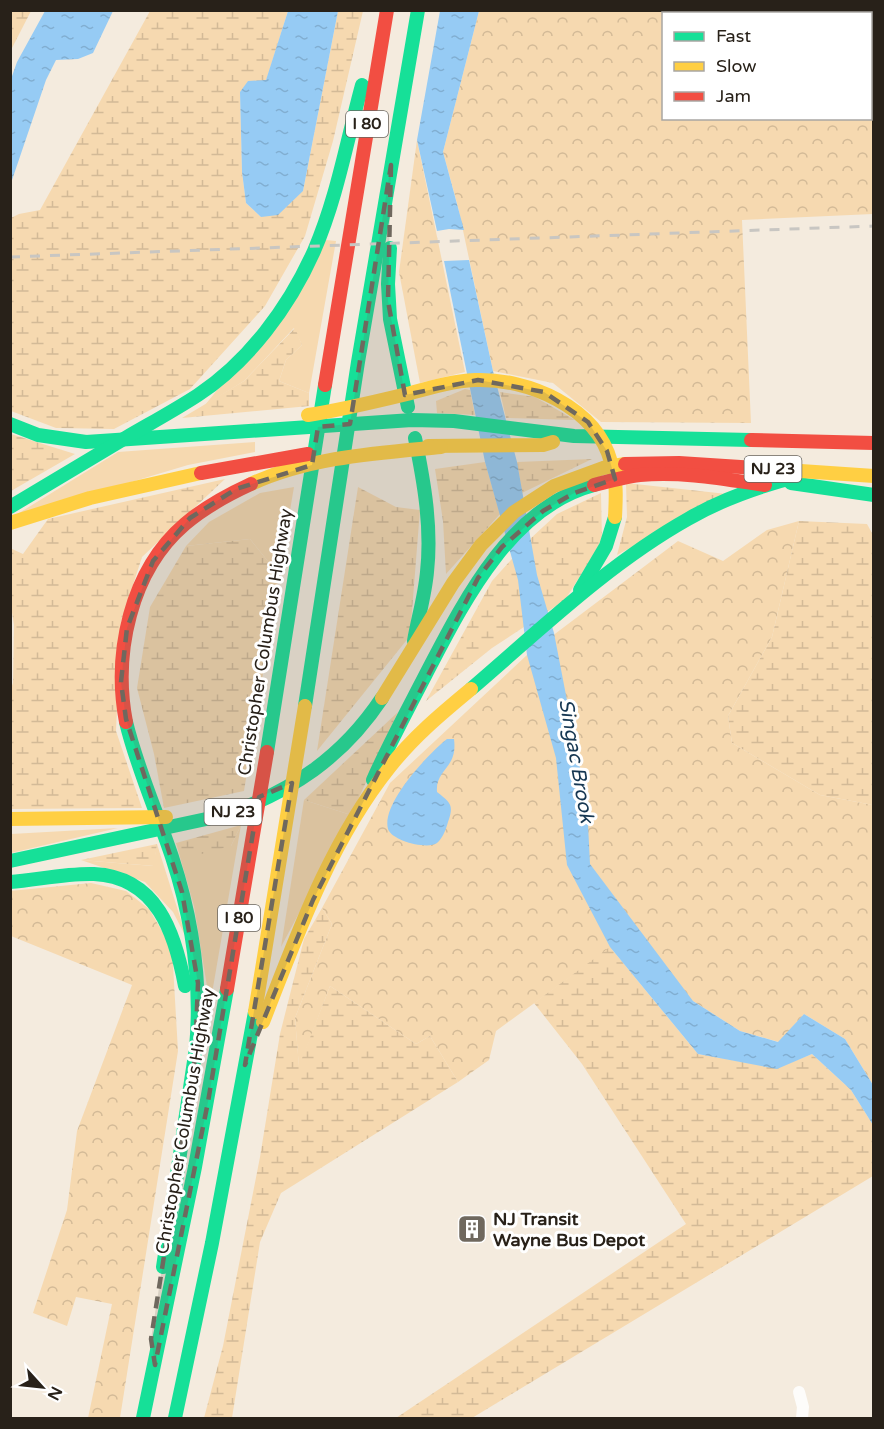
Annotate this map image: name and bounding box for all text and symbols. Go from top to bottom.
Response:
legend [662,12,872,120]
text: Fast [716,25,751,47]
text: Slow [716,55,757,77]
text: Jam [716,85,751,107]
road number: I 80 [346,111,388,137]
road number: NJ 23 [744,456,802,482]
street label: Christopher Columbus Highway [233,507,297,777]
water label: Singac Brook [553,697,599,827]
road number: NJ 23 [204,799,262,825]
road number: I 80 [218,905,260,931]
street label: Christopher Columbus Highway [151,986,219,1256]
place label: NJ Transit Wayne Bus Depot [493,1208,645,1251]
building icon: NJ Transit Wayne Bus Depot [456,1213,488,1245]
north arrow [12,1357,72,1417]
text: N [43,1383,66,1404]

